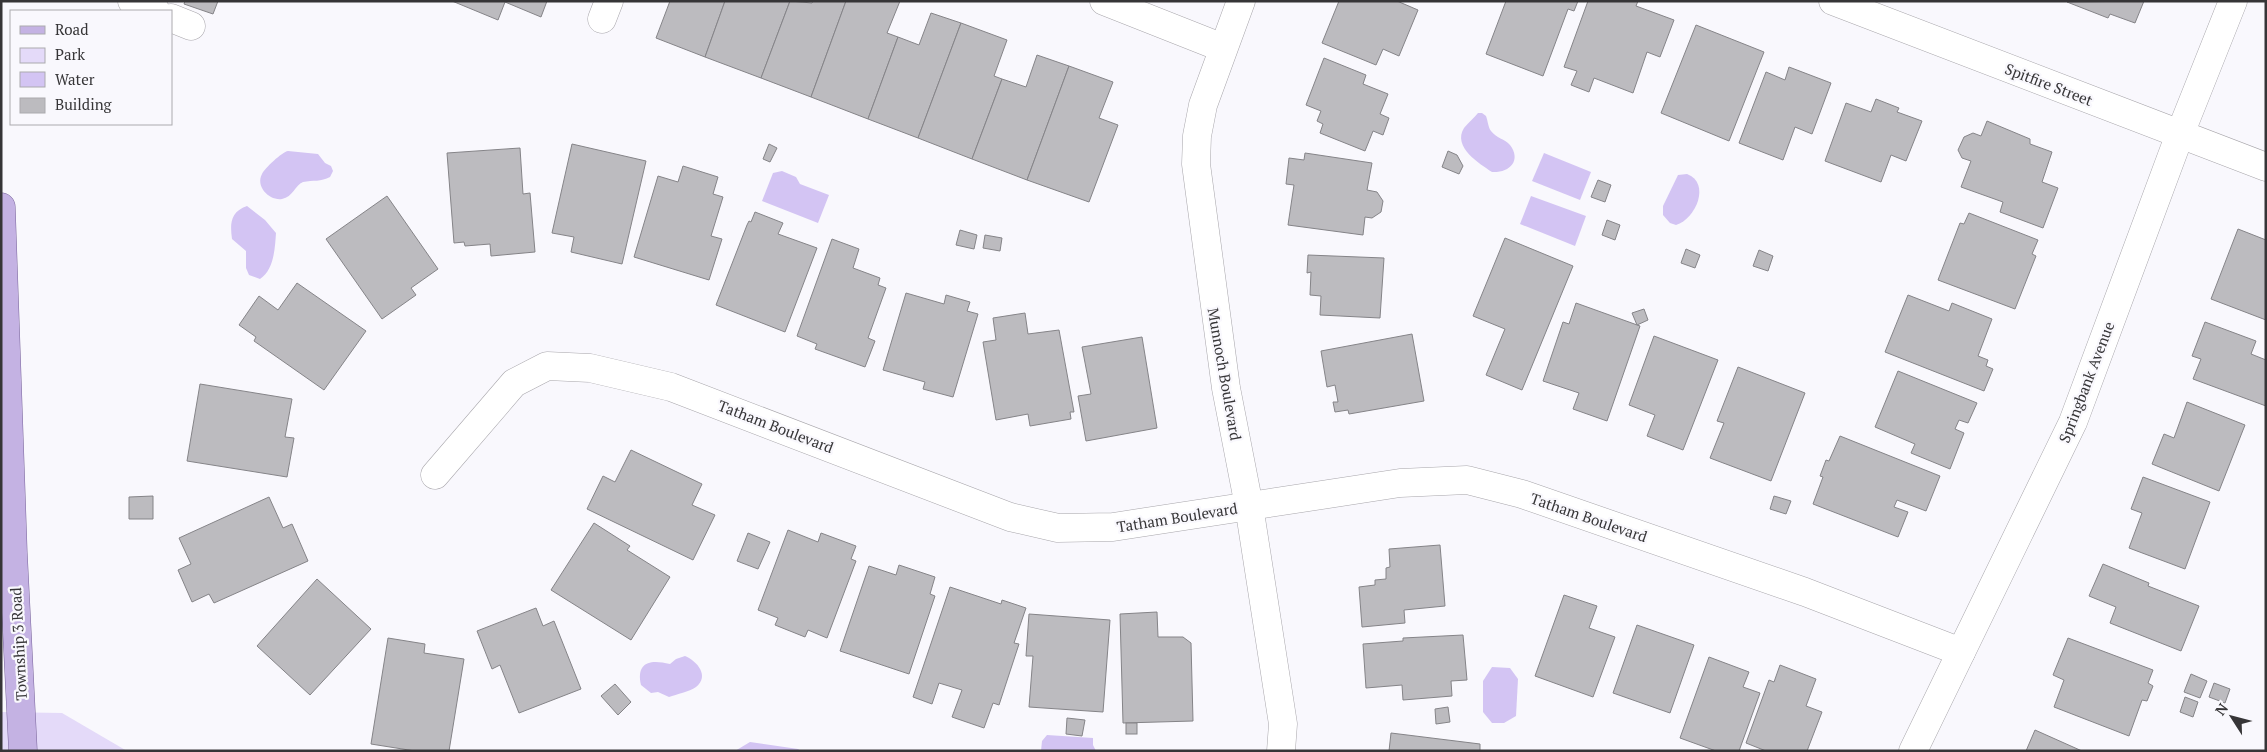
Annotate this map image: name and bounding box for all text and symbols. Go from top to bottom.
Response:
legend [10,10,172,125]
text: Road [55,19,88,39]
text: Park [55,44,85,64]
street label: Spitfire Street [2002,58,2096,110]
text: Water [55,69,95,89]
text: Building [55,94,113,114]
street label: Munnoch Boulevard [1203,306,1247,442]
street label: Springbank Avenue [2054,318,2118,446]
street label: Tatham Boulevard [715,395,837,457]
street label: Tatham Boulevard [1528,488,1650,546]
street label: Tatham Boulevard [1115,498,1239,536]
street label: Township 3 Road [5,587,31,701]
north arrow [2207,692,2257,742]
text: N [2210,699,2232,719]

